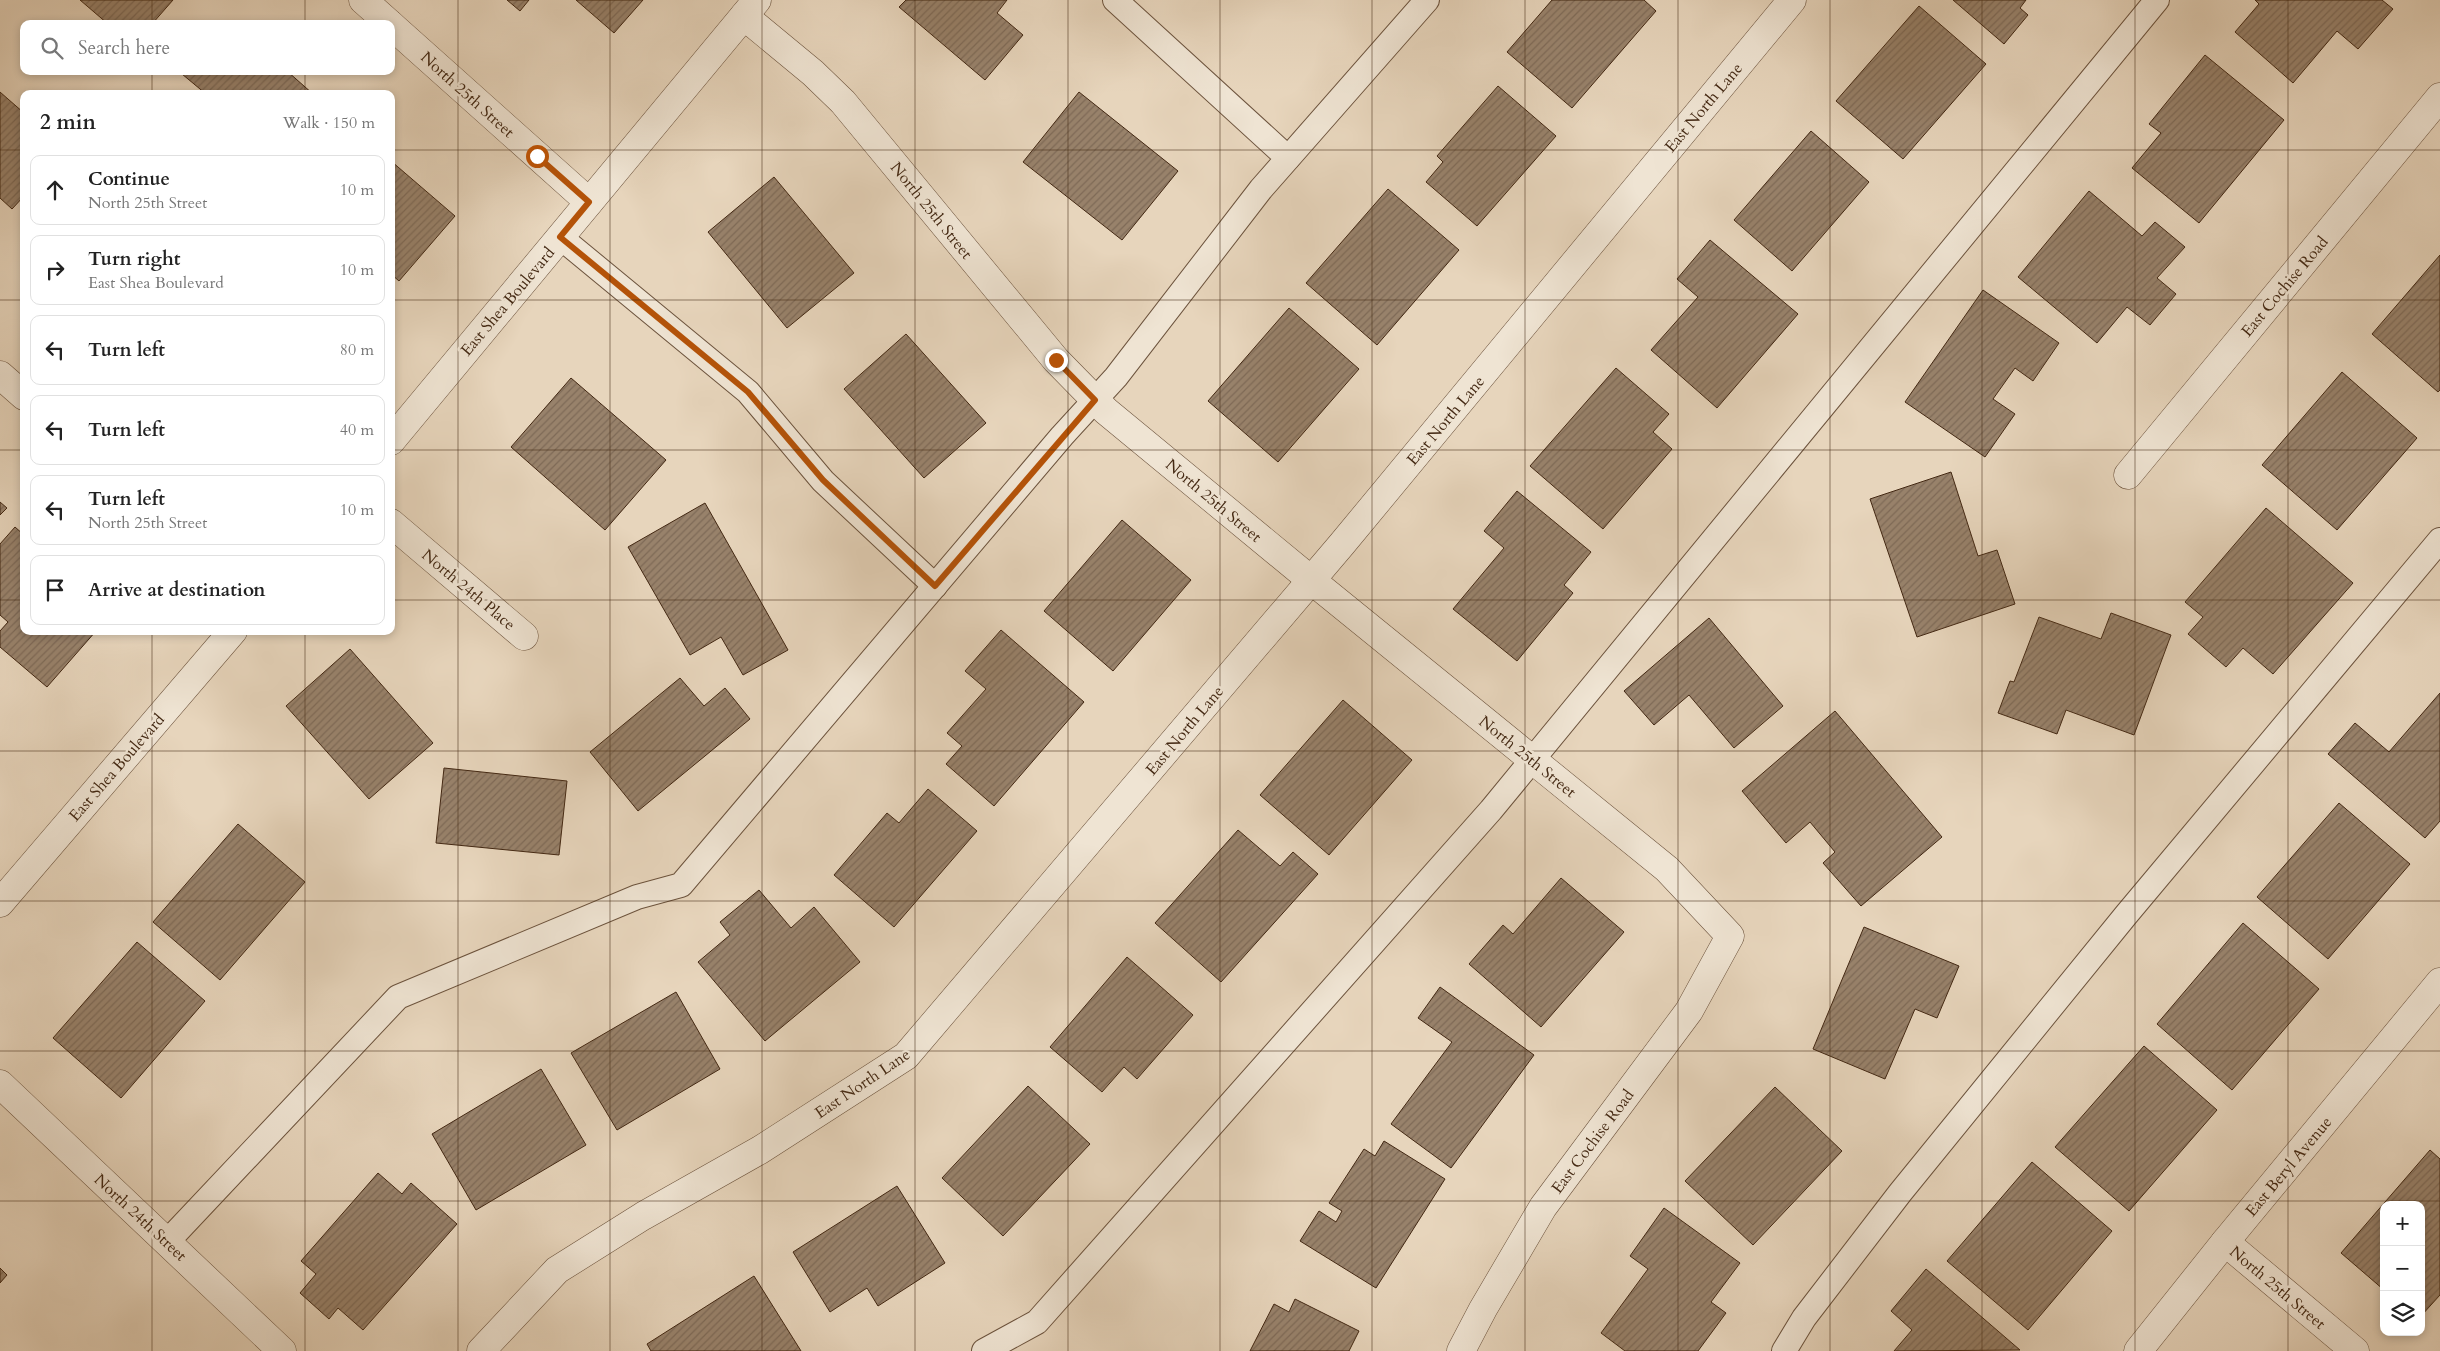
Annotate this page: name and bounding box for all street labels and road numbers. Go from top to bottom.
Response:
street label: North 25th Street [416,47,519,143]
street label: East North Lane [1660,58,1748,157]
street label: North 25th Street [885,157,977,264]
street label: East Cochise Road [2236,231,2334,342]
street label: East Shea Boulevard [456,242,560,361]
street label: East North Lane [1402,371,1490,470]
street label: North 25th Street [1161,454,1266,548]
street label: North 24th Place [417,544,520,635]
street label: East North Lane [1141,681,1229,780]
street label: East Shea Boulevard [64,709,170,826]
street label: North 25th Street [1474,711,1581,803]
street label: East North Lane [811,1044,915,1124]
street label: East Cochise Road [1546,1085,1639,1198]
street label: East Beryl Avenue [2240,1112,2337,1221]
street label: North 24th Street [89,1169,191,1266]
street label: North 25th Street [2225,1241,2330,1335]

